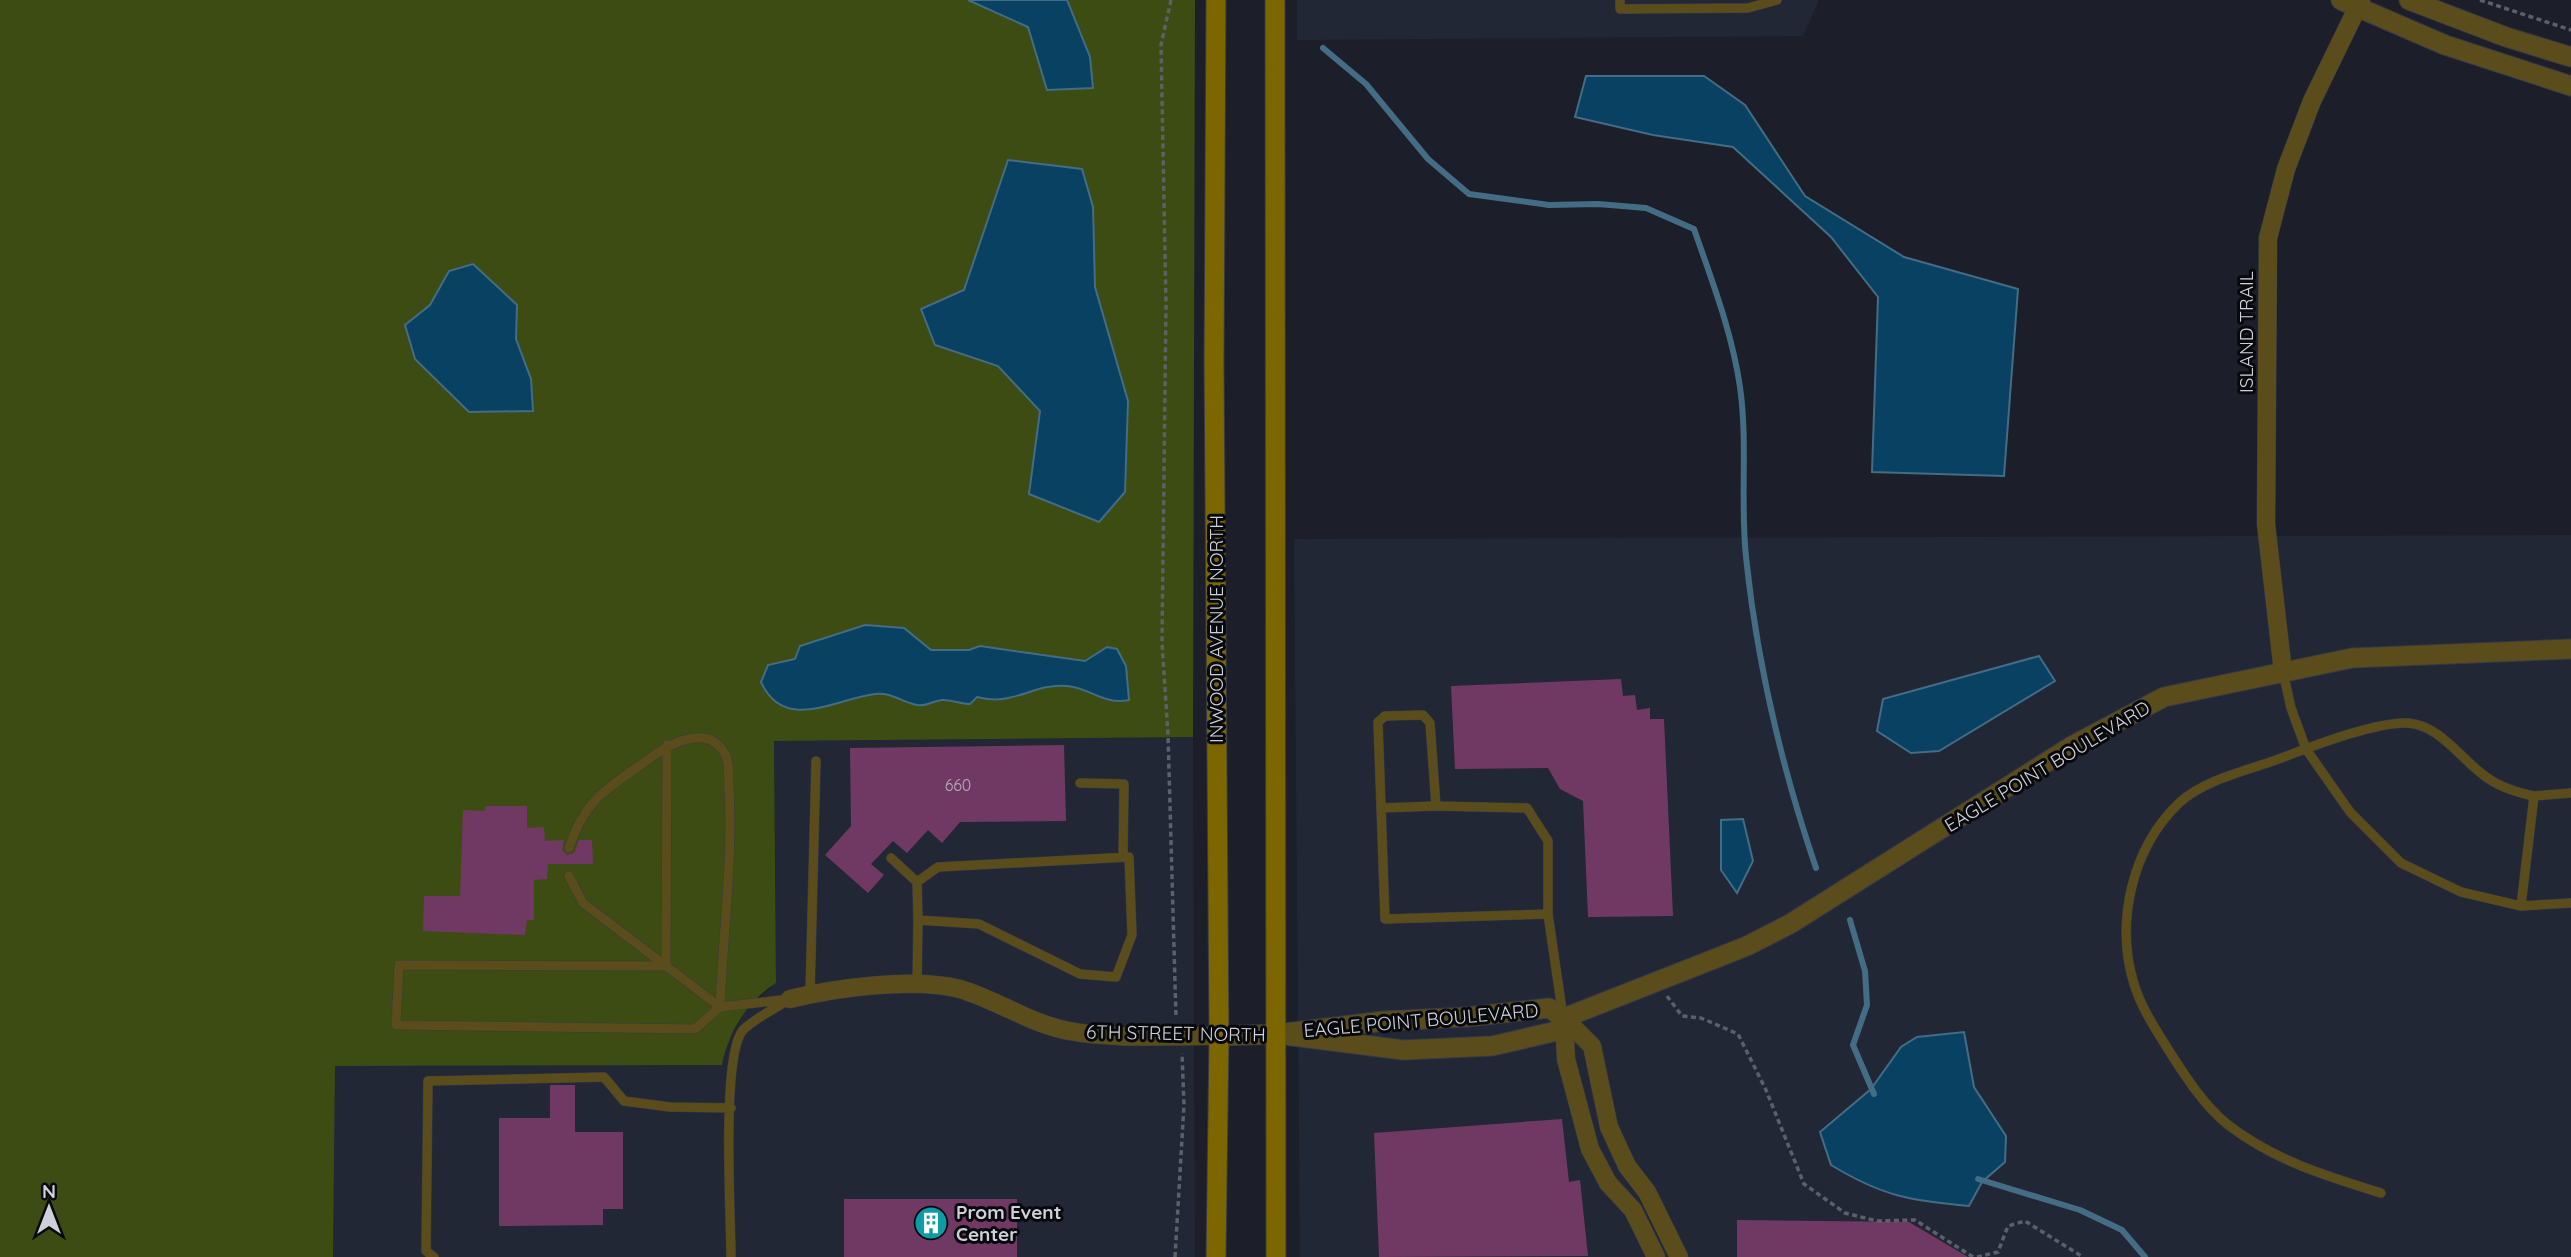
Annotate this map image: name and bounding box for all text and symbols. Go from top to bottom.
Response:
street label: ISLAND TRAIL [2234,271,2258,393]
street label: INWOOD AVENUE NORTH [1204,515,1228,743]
street label: EAGLE POINT BOULEVARD [1940,695,2154,837]
house number: 660 [945,775,971,795]
street label: EAGLE POINT BOULEVARD [1303,998,1539,1042]
street label: 6TH STREET NORTH [1086,1019,1266,1047]
north arrow [14,1173,84,1243]
text: N [42,1179,56,1203]
place label: Prom Event Center [956,1200,1061,1246]
building icon: Prom Event Center [912,1204,950,1242]

